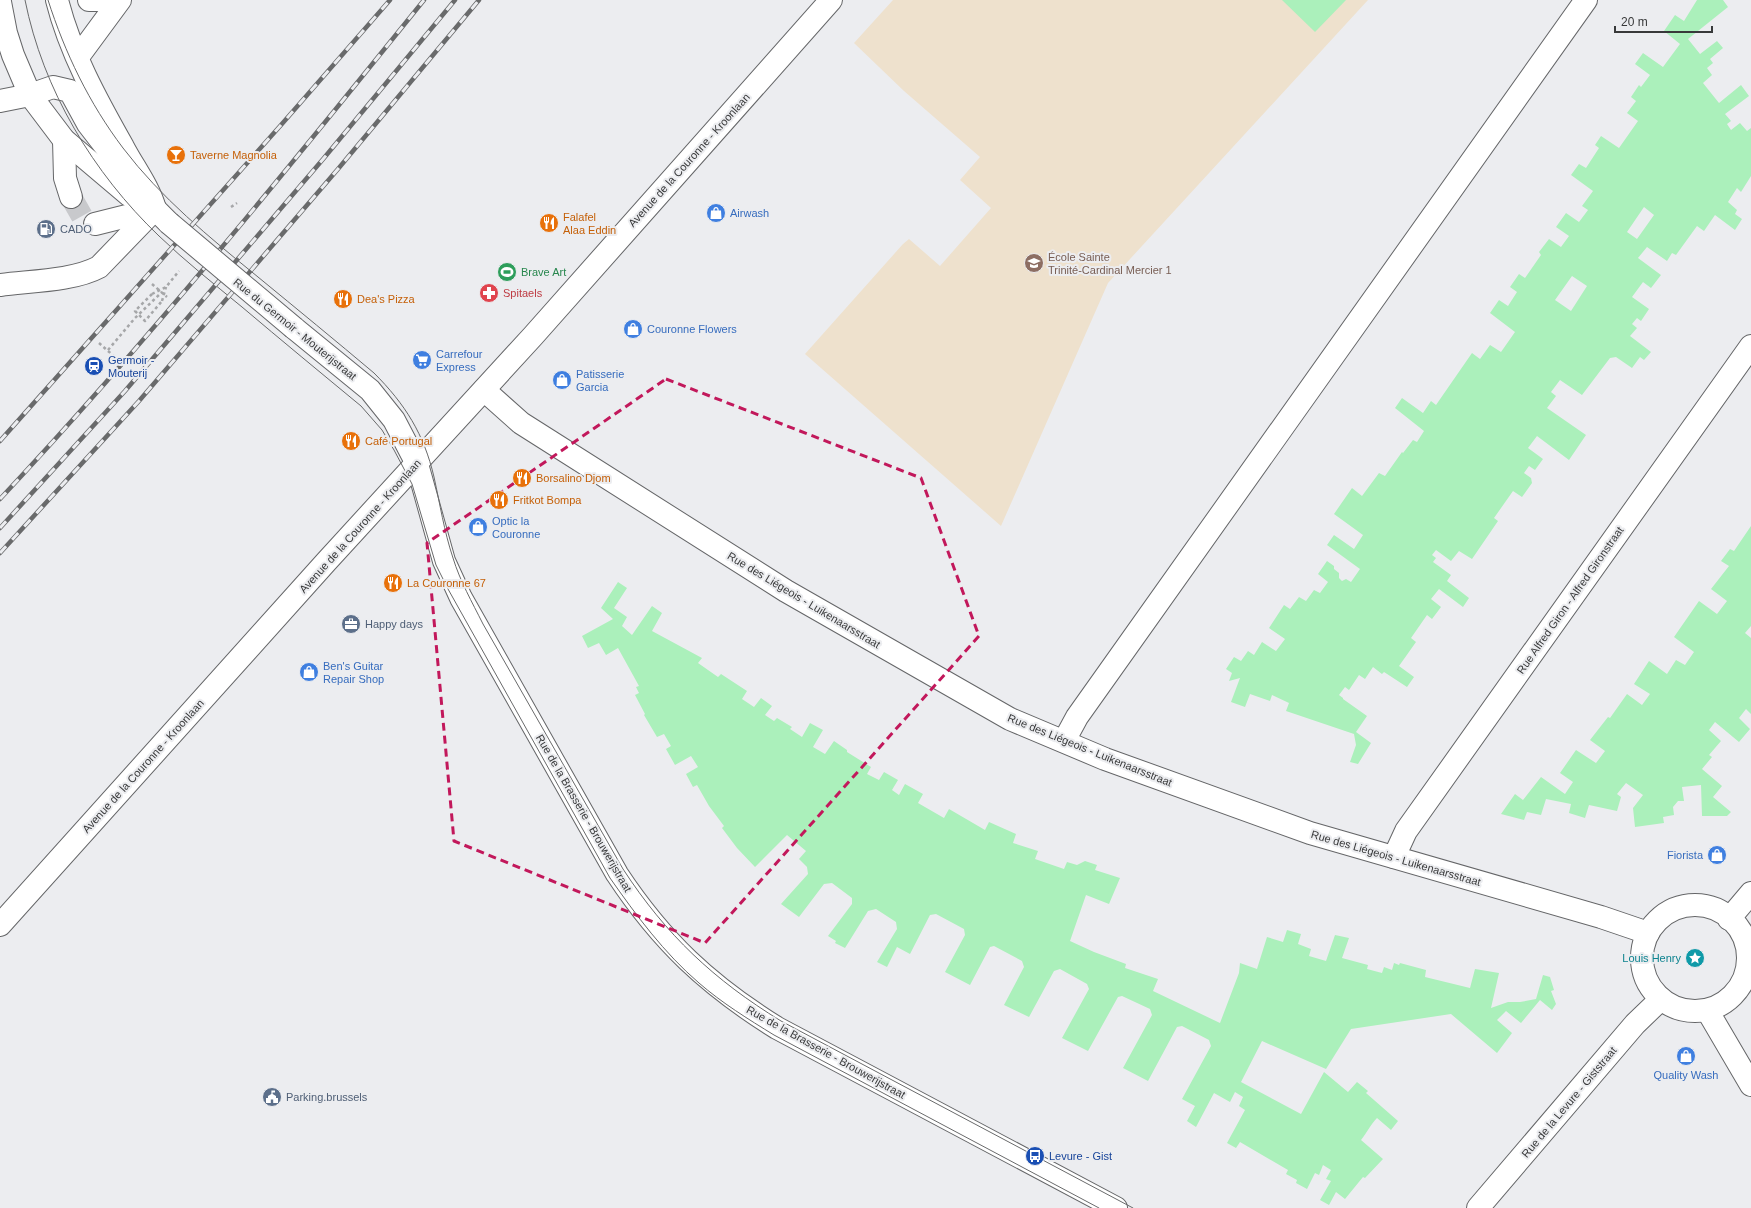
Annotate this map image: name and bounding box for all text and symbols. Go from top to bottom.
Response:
scale bar [1615,8,1712,34]
text: 20 m [1621,15,1648,29]
street label: Avenue de la Couronne - Kroonlaan [626,91,752,229]
bar icon: Taverne Magnolia [165,144,187,166]
place label: Taverne Magnolia [190,149,278,161]
shop icon: Airwash [705,202,727,224]
place label: Airwash [730,207,769,219]
place label: Falafel Alaa Eddin [563,211,616,236]
restaurant icon: Falafel Alaa Eddin [538,212,560,234]
fuel station icon: CADO [35,218,57,240]
place label: CADO [60,223,92,235]
place label: École Sainte Trinité-Cardinal Mercier 1 [1048,251,1172,276]
school or university icon: École Sainte Trinité-Cardinal Mercier 1 [1023,252,1045,274]
sports icon: Brave Art [496,261,518,283]
place label: Brave Art [521,266,566,278]
street label: Rue du Germoir - Mouterijstraat [231,276,359,382]
pharmacy icon: Spitaels [478,282,500,304]
place label: Spitaels [503,287,543,299]
restaurant icon: Dea's Pizza [332,288,354,310]
place label: Dea's Pizza [357,293,416,305]
shop icon: Couronne Flowers [622,318,644,340]
place label: Couronne Flowers [647,323,737,335]
place label: Carrefour Express [436,348,483,373]
supermarket icon: Carrefour Express [411,349,433,371]
place label: Germoir - Mouterij [108,354,155,379]
station icon: Germoir - Mouterij [83,355,105,377]
place label: Patisserie Garcia [576,368,624,393]
shop icon: Patisserie Garcia [551,369,573,391]
restaurant icon: Café Portugal [340,430,362,452]
place label: Café Portugal [365,435,432,447]
street label: Avenue de la Couronne - Kroonlaan [297,457,423,595]
restaurant icon: Borsalino Djom [511,467,533,489]
place label: Borsalino Djom [536,472,611,484]
restaurant icon: Fritkot Bompa [488,489,510,511]
place label: Fritkot Bompa [513,494,582,506]
place label: Optic la Couronne [492,515,540,540]
shop icon: Optic la Couronne [467,516,489,538]
street label: Rue Alfred Giron - Alfred Gironstraat [1514,524,1626,676]
street label: Rue des Liégeois - Luikenaarsstraat [725,550,883,650]
restaurant icon: La Couronne 67 [382,572,404,594]
place label: La Couronne 67 [407,577,486,589]
office icon: Happy days [340,613,362,635]
place label: Happy days [365,618,424,630]
place label: Ben's Guitar Repair Shop [323,660,384,685]
shop icon: Ben's Guitar Repair Shop [298,661,320,683]
street label: Avenue de la Couronne - Kroonlaan [80,697,206,835]
street label: Rue des Liégeois - Luikenaarsstraat [1006,711,1174,789]
street label: Rue de la Brasserie - Brouwerijstraat [534,732,634,894]
street label: Rue des Liégeois - Luikenaarsstraat [1310,828,1482,888]
shop icon: Fiorista [1706,844,1728,866]
place label: Fiorista [1667,849,1704,861]
place icon: Louis Henry [1684,947,1706,969]
place label: Louis Henry [1622,952,1681,964]
street label: Rue de la Brasserie - Brouwerijstraat [744,1003,908,1101]
street label: Rue de la Levure - Giststraat [1519,1044,1619,1160]
shop icon: Quality Wash [1675,1045,1697,1067]
place label: Quality Wash [1653,1069,1719,1081]
public building icon: Parking.brussels [261,1086,283,1108]
place label: Parking.brussels [286,1091,368,1103]
bus stop icon: Levure - Gist [1024,1145,1046,1167]
place label: Levure - Gist [1049,1150,1112,1162]

